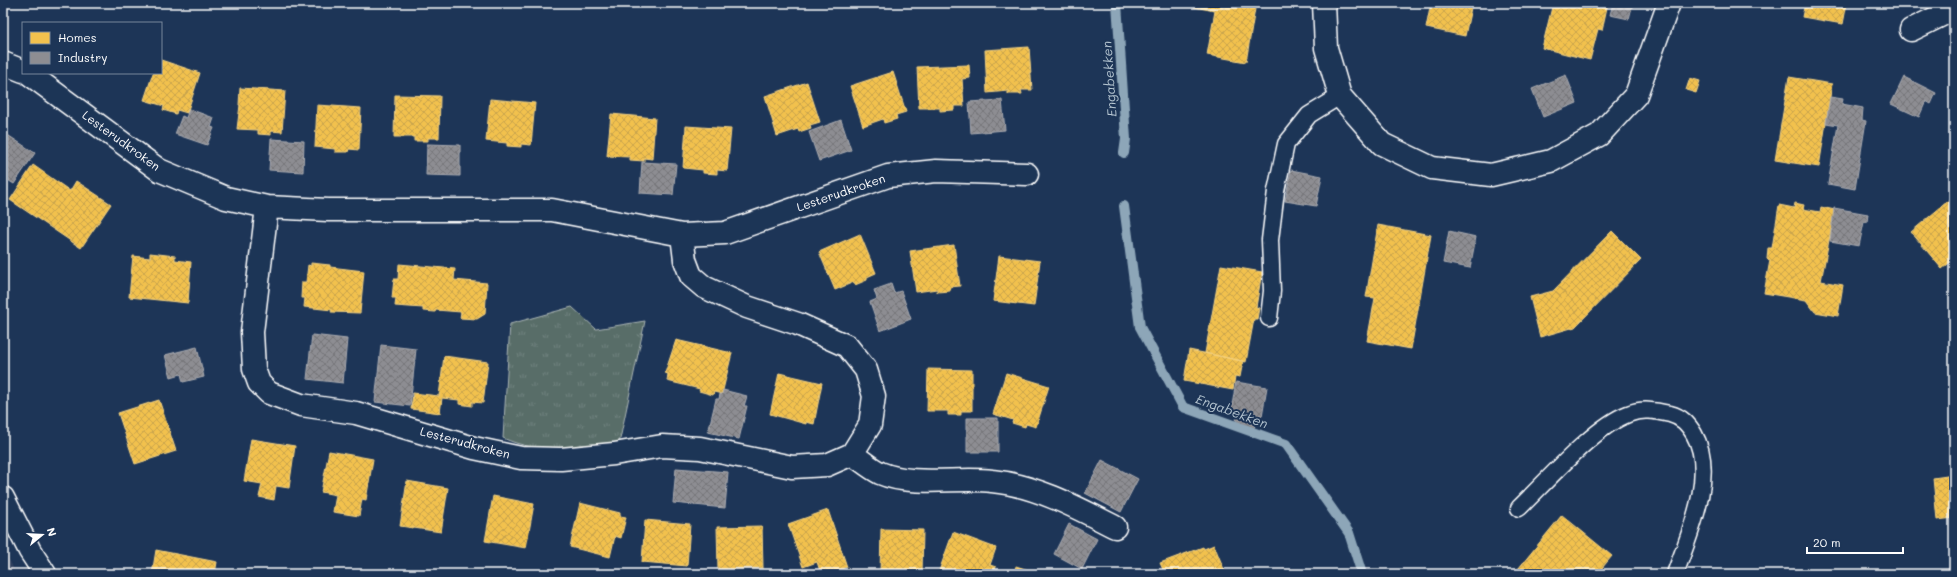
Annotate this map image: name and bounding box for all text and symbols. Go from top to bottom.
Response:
legend [22,22,162,74]
text: Homes [58,29,97,45]
water label: Engabekken [1097,41,1120,117]
text: Industry [58,49,107,65]
street label: Lesterudkroken [79,107,164,174]
street label: Lesterudkroken [794,169,887,215]
water label: Engabekken [1194,390,1271,431]
street label: Lesterudkroken [419,422,512,462]
north arrow [22,515,62,555]
text: N [44,525,60,538]
scale bar [1807,529,1903,555]
text: 20 m [1813,534,1841,550]

